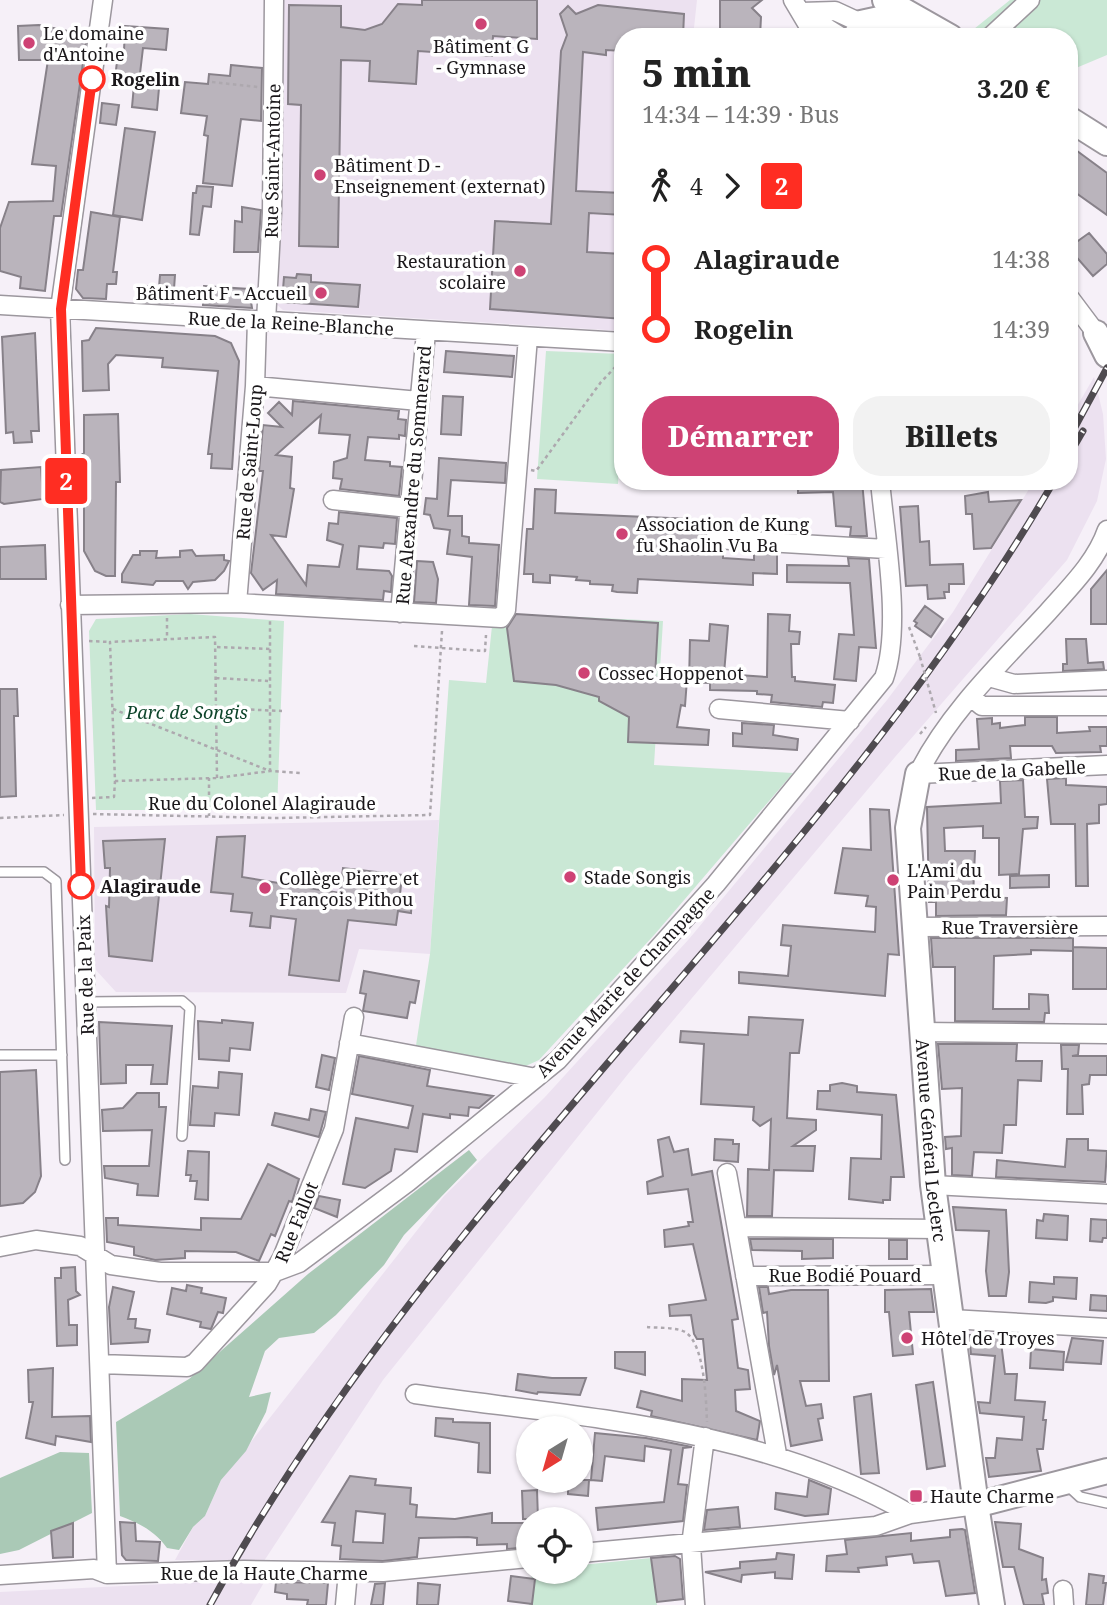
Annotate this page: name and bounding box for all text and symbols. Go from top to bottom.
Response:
marker: Bâtiment G - Gymnase [473,16,489,32]
place label: Le domaine d'Antoine [43,21,144,66]
place label: Bâtiment G - Gymnase [433,34,529,79]
marker: Le domaine d'Antoine [21,35,37,51]
text: 5 min [642,46,751,98]
marker: Rogelin [79,66,105,92]
place label: Rogelin [111,67,180,91]
text: 3.20 € [977,70,1050,106]
street label: Rue Saint-Antoine [259,83,285,239]
text: 14:34 – 14:39 · Bus [642,98,839,130]
place label: Bâtiment D - Enseignement (externat) [334,153,546,198]
marker: Bâtiment D - Enseignement (externat) [312,167,328,183]
icon: walk [642,167,680,205]
icon: forward [713,167,751,205]
text: 2 [775,169,788,202]
text: 4 [690,170,703,202]
text: Alagiraude [694,241,840,277]
text: 14:38 [992,243,1050,275]
place label: Restauration scolaire [396,249,506,294]
marker: Restauration scolaire [512,263,528,279]
place label: Bâtiment F - Accueil [136,281,307,305]
marker: Bâtiment F - Accueil [313,285,329,301]
street label: Rue de la Reine-Blanche [187,306,395,340]
text: Rogelin [694,311,794,347]
text: 14:39 [992,313,1050,345]
street label: Rue Alexandre du Sommerard [390,344,436,606]
street label: Rue de Saint-Loup [230,383,268,541]
button: Démarrer [642,396,839,476]
button: Billets [853,396,1050,476]
line badge: 2 [43,458,89,504]
text: 2 [59,464,73,497]
place label: Association de Kung fu Shaolin Vu Ba [636,512,809,557]
marker: Association de Kung fu Shaolin Vu Ba [614,526,630,542]
place label: Cossec Hoppenot [598,661,744,685]
marker: Cossec Hoppenot [576,665,592,681]
park label: Parc de Songis [125,700,248,724]
street label: Rue de la Gabelle [938,754,1086,786]
street label: Rue du Colonel Alagiraude [148,791,376,815]
place label: L'Ami du Pain Perdu [907,858,1002,903]
place label: Stade Songis [584,865,691,889]
place label: Collège Pierre et François Pithou [279,866,419,911]
marker: Stade Songis [562,869,578,885]
marker: L'Ami du Pain Perdu [885,872,901,888]
marker: Alagiraude [68,873,94,899]
place label: Alagiraude [100,874,201,898]
marker: Collège Pierre et François Pithou [257,880,273,896]
street label: Avenue Marie de Champagne [530,882,720,1082]
street label: Rue de la Paix [71,914,99,1036]
street label: Rue Traversière [942,915,1078,939]
street label: Avenue Général Leclerc [911,1038,953,1243]
street label: Rue Fallot [269,1178,323,1266]
street label: Rue Bodié Pouard [768,1263,922,1287]
place label: Hôtel de Troyes [921,1326,1055,1350]
marker: Hôtel de Troyes [899,1330,915,1346]
north arrow [516,1416,593,1493]
map controls [516,1416,593,1584]
place label: Haute Charme [930,1484,1054,1508]
marker: Haute Charme [908,1488,924,1504]
button: locate [516,1507,593,1584]
street label: Rue de la Haute Charme [160,1561,368,1585]

